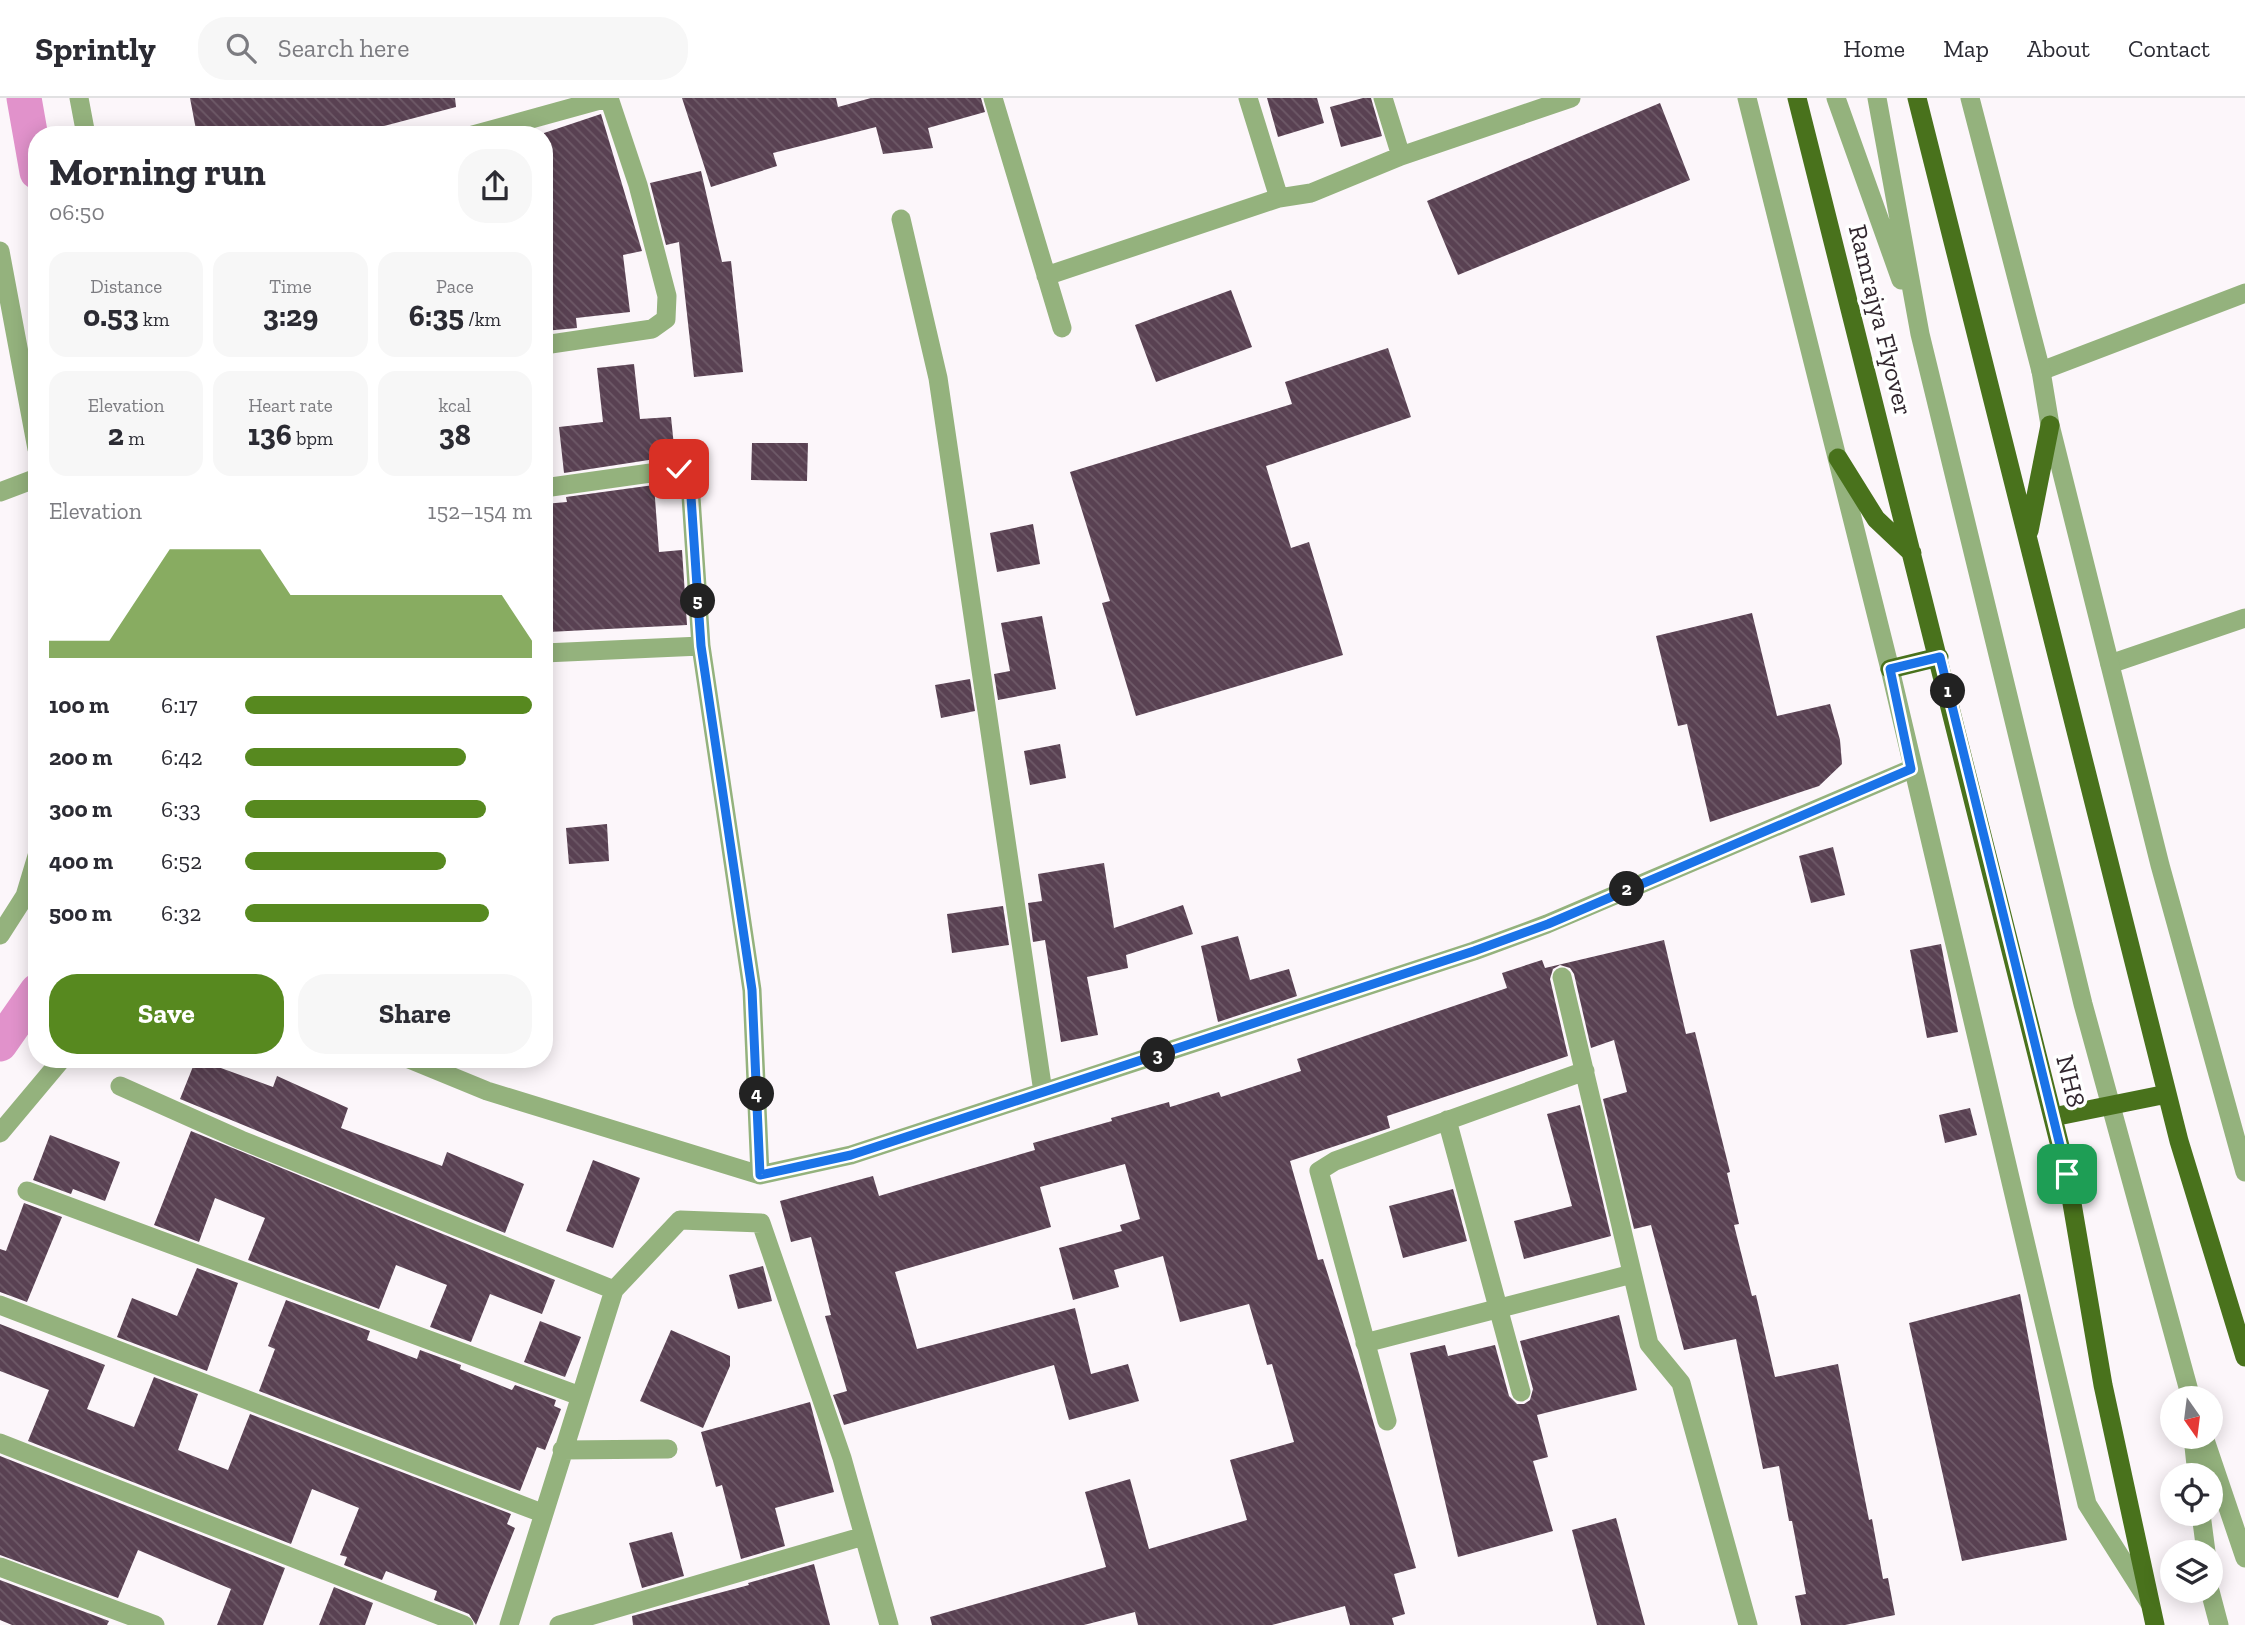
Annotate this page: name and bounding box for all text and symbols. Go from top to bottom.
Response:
search box [198,17,688,80]
text: Sprintly [35,29,156,68]
icon: search [222,29,260,67]
text: Search here [278,32,409,64]
text: Home [1843,34,1905,63]
text: Map [1943,34,1989,63]
text: About [2027,34,2090,63]
text: Contact [2128,34,2210,63]
text: Morning run [49,149,266,195]
button: share [458,149,532,223]
text: 06:50 [49,198,105,226]
street label: Ramrajya Flyover [1842,221,1920,419]
text: Distance [90,275,162,298]
text: Time [269,275,312,298]
text: Pace [436,275,474,298]
text: 0.53 [83,298,139,334]
text: 3:29 [263,298,318,334]
text: 6:35 [409,298,464,334]
text: km [139,308,169,331]
text: /km [464,308,501,331]
text: Elevation [88,394,165,417]
text: Heart rate [248,394,333,417]
text: kcal [439,394,471,417]
text: 2 [108,417,124,453]
text: 136 [248,417,292,453]
text: 38 [439,417,471,453]
text: m [124,427,145,450]
text: bpm [292,427,333,450]
pin [649,439,709,499]
icon: check [660,450,698,488]
text: Elevation [49,497,142,525]
text: 152–154 m [428,497,532,525]
pin: 5 [680,584,716,618]
text: 5 [693,589,702,612]
pin: 1 [1930,674,1966,708]
text: 1 [1944,679,1951,702]
text: 100 m [49,691,109,719]
text: 6:17 [161,691,198,719]
text: 200 m [49,743,112,771]
text: 6:42 [161,743,203,771]
text: 300 m [49,795,112,823]
text: 6:33 [161,795,201,823]
text: 400 m [49,847,113,875]
text: 6:52 [161,847,202,875]
pin: 2 [1610,872,1644,906]
text: 2 [1621,877,1632,900]
text: 500 m [49,899,112,927]
text: 6:32 [161,899,201,927]
button: Save [49,974,284,1054]
button: Share [298,974,532,1054]
pin: 3 [1140,1038,1176,1072]
text: 3 [1152,1043,1163,1066]
street label: NH8 [2049,1052,2093,1110]
pin: 4 [740,1076,774,1112]
text: 4 [751,1082,762,1105]
pin [2037,1144,2097,1204]
icon: arrive [2048,1155,2086,1193]
north arrow [2160,1386,2222,1449]
map controls [2160,1386,2223,1603]
button: locate [2160,1463,2223,1526]
button: layers [2160,1540,2223,1603]

